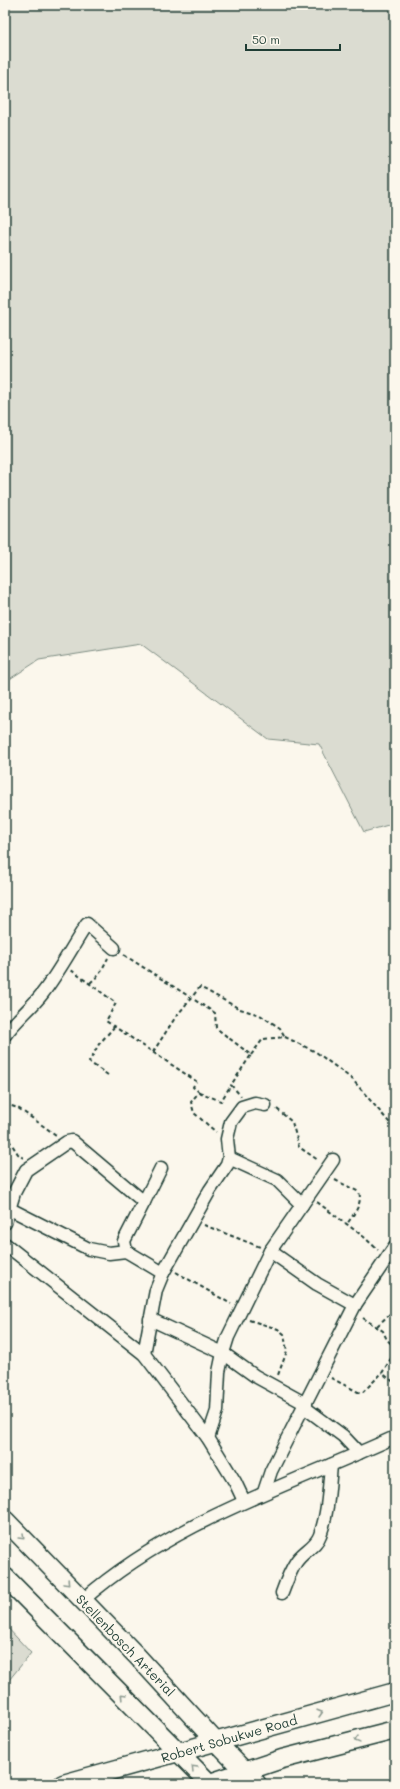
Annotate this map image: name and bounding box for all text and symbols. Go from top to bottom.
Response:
scale bar [246,26,340,52]
text: 50 m [252,31,280,47]
one-way arrow [17,1532,25,1540]
one-way arrow [62,1578,69,1586]
street label: Stellenbosch Arterial [73,1590,179,1700]
one-way arrow [121,1693,128,1701]
one-way arrow [317,1709,323,1717]
street label: Robert Sobukwe Road [159,1710,299,1766]
one-way arrow [354,1735,361,1744]
one-way arrow [191,1765,199,1773]

